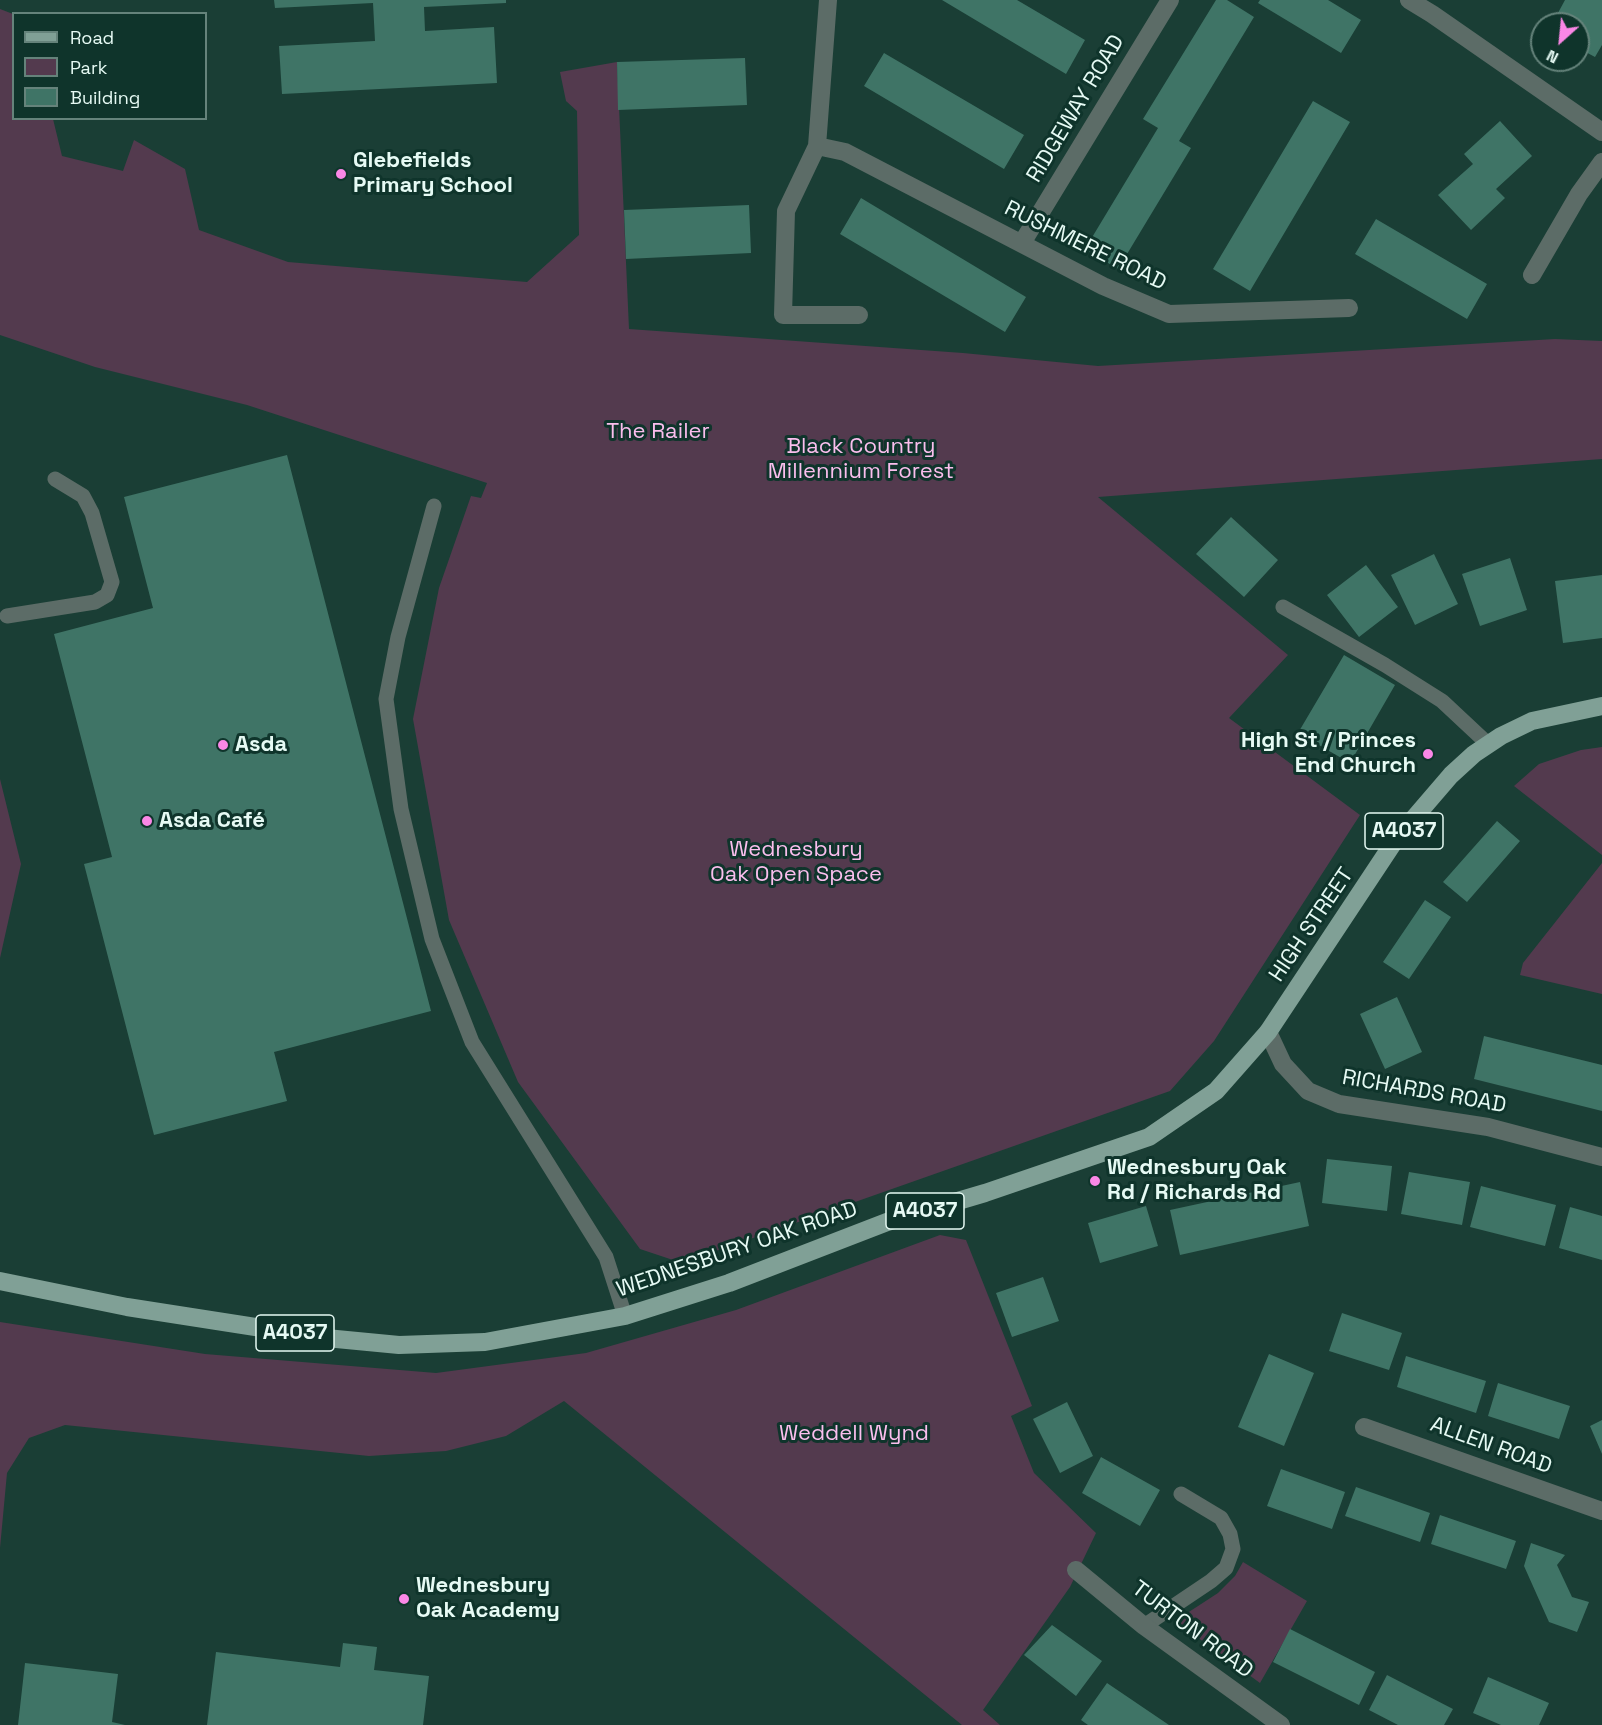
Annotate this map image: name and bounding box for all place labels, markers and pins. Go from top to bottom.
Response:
place label: Glebefields Primary School [353,148,513,200]
marker: Glebefields Primary School [334,167,348,181]
place label: High St / Princes End Church [1241,728,1416,780]
place label: Asda [235,732,287,758]
marker: Asda [216,738,230,752]
marker: High St / Princes End Church [1421,747,1435,761]
place label: Asda Café [159,808,265,834]
marker: Asda Café [140,814,154,828]
place label: Wednesbury Oak Rd / Richards Rd [1107,1155,1287,1206]
marker: Wednesbury Oak Rd / Richards Rd [1088,1174,1102,1188]
place label: Wednesbury Oak Academy [416,1573,560,1624]
marker: Wednesbury Oak Academy [397,1592,411,1606]

